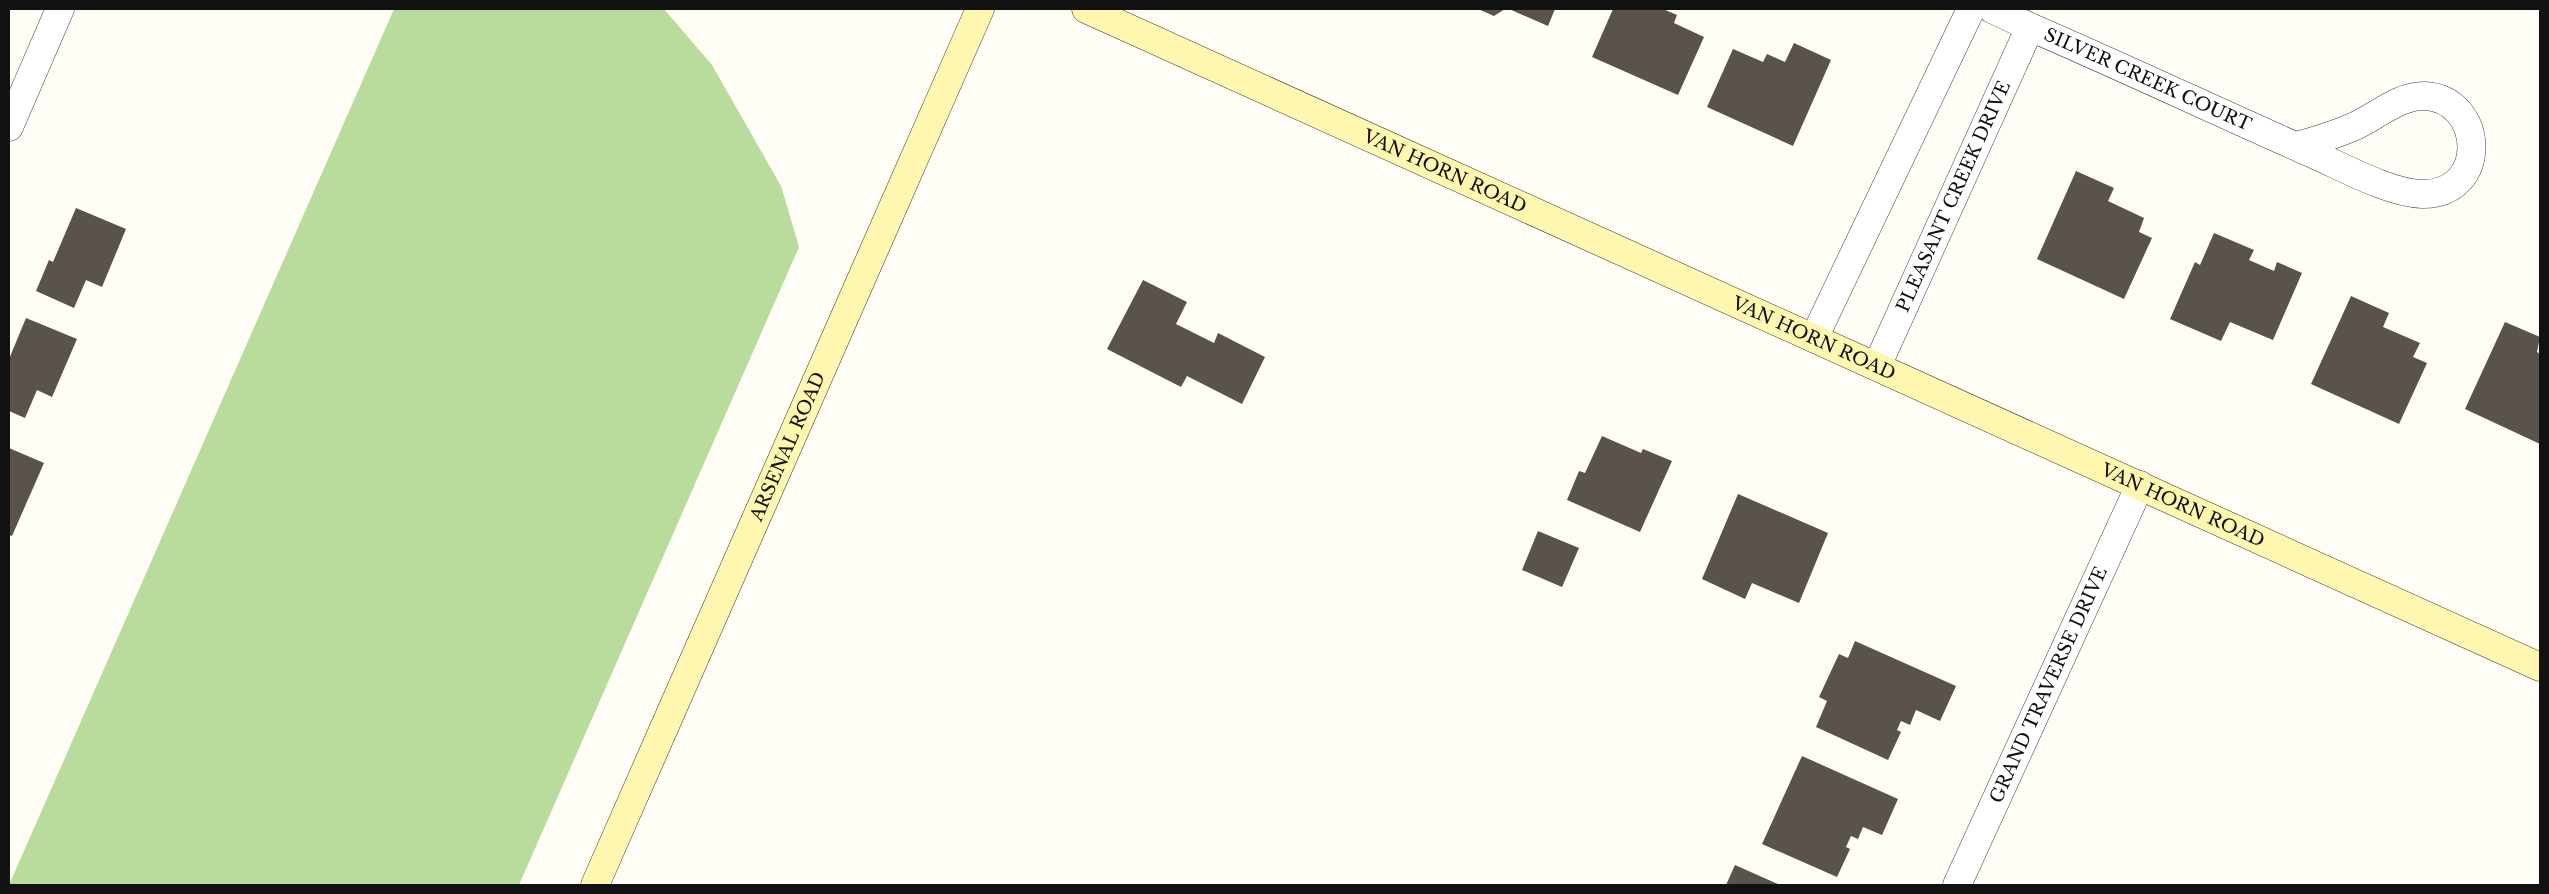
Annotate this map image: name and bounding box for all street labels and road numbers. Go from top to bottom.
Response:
street label: SILVER CREEK COURT [2041,23,2255,136]
street label: PLEASANT CREEK DRIVE [1892,77,2015,315]
street label: VAN HORN ROAD [1359,125,1530,218]
street label: VAN HORN ROAD [1728,291,1899,385]
street label: ARSENAL ROAD [745,369,830,525]
street label: VAN HORN ROAD [2097,458,2268,552]
street label: GRAND TRAVERSE DRIVE [1985,563,2112,807]

